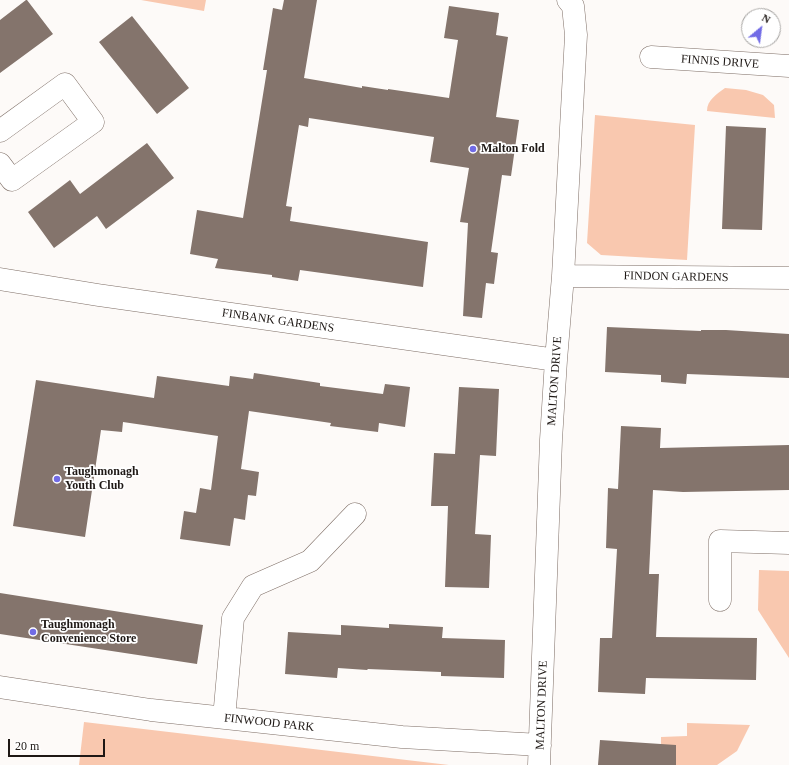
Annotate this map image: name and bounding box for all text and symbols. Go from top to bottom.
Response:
north arrow [741,8,781,48]
text: N [760,11,773,26]
street label: FINNIS DRIVE [680,52,760,72]
place label: Malton Fold [481,142,545,156]
marker: Malton Fold [468,144,478,154]
street label: FINDON GARDENS [623,269,729,285]
street label: FINBANK GARDENS [221,306,335,336]
street label: MALTON DRIVE [545,336,565,426]
place label: Taughmonagh Youth Club [65,465,139,493]
marker: Taughmonagh Youth Club [52,474,62,484]
place label: Taughmonagh Convenience Store [41,618,136,646]
marker: Taughmonagh Convenience Store [28,627,38,637]
street label: MALTON DRIVE [533,660,551,750]
street label: FINWOOD PARK [223,711,315,735]
scale bar [10,731,107,757]
text: 20 m [15,739,39,753]

